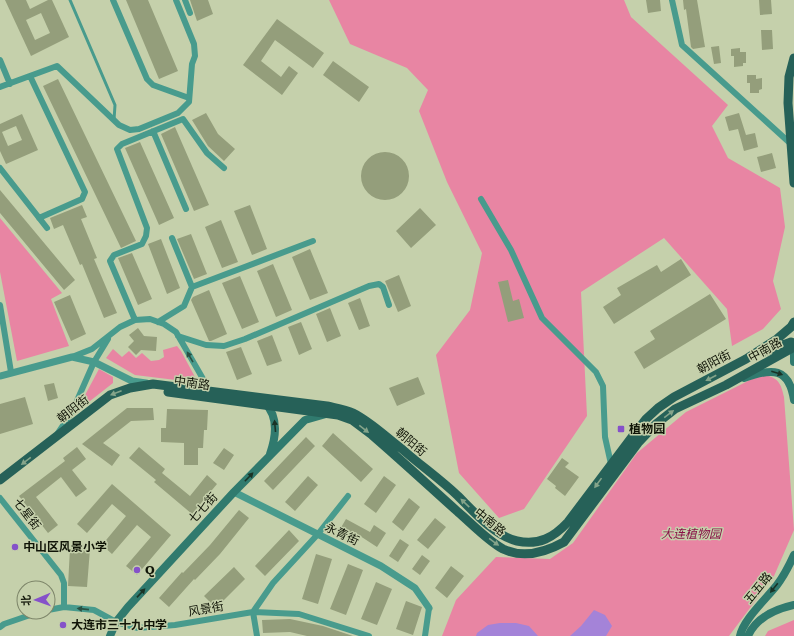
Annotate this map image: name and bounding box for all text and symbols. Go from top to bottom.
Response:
street label: 中南路 [746,335,784,365]
street label: 朝阳街 [695,347,733,377]
one-way arrow [187,351,194,363]
one-way arrow [771,370,783,376]
street label: 中南路 [173,374,211,392]
one-way arrow [705,374,717,381]
one-way arrow [110,390,122,396]
street label: 朝阳街 [55,392,91,426]
one-way arrow [664,410,674,418]
one-way arrow [271,419,278,432]
place label: 植物园 [629,422,665,436]
marker: 植物园 [616,424,626,434]
one-way arrow [359,425,370,433]
street label: 朝阳街 [393,425,429,459]
one-way arrow [21,457,31,465]
one-way arrow [244,472,254,482]
one-way arrow [594,478,602,488]
street label: 七七街 [186,490,220,526]
street label: 七星街 [10,496,44,532]
one-way arrow [460,498,470,508]
street label: 中南路 [472,505,508,539]
street label: 永青街 [323,520,361,548]
park label: 大连植物园 [661,527,723,541]
one-way arrow [488,538,499,546]
place label: 中山区风景小学 [23,540,107,554]
marker: 中山区风景小学 [10,542,20,552]
place label: Q [145,563,155,577]
marker: Q [132,565,142,575]
street label: 五五路 [741,570,775,606]
north arrow [16,580,56,620]
one-way arrow [770,583,778,594]
one-way arrow [136,588,145,597]
text: 北 [20,595,33,606]
street label: 风景街 [187,599,225,619]
one-way arrow [77,606,89,612]
place label: 大连市三十九中学 [71,618,167,632]
marker: 大连市三十九中学 [58,620,68,630]

